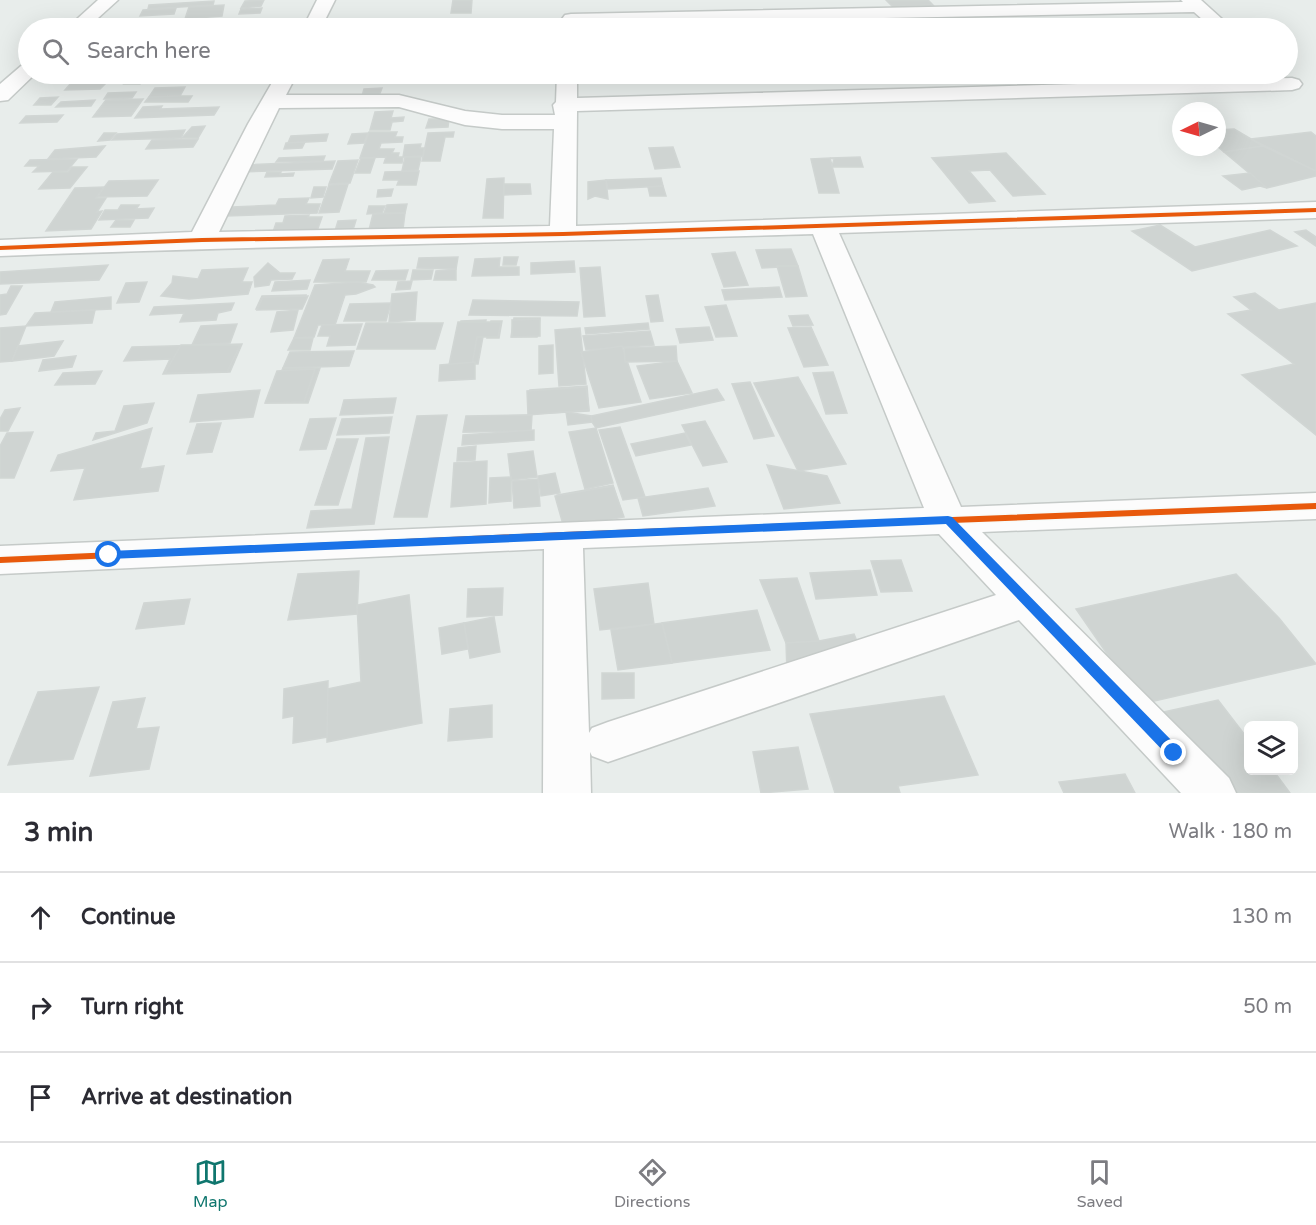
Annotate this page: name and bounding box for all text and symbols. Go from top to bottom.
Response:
search box [18,18,1298,84]
icon: search [39,35,72,68]
text: Search here [87,38,211,64]
north arrow [1172,102,1226,156]
route start [95,541,121,567]
map controls [1244,721,1298,775]
button: layers [1244,721,1298,775]
route end [1160,739,1186,765]
text: 3 min [24,817,93,848]
text: Walk · 180 m [1169,820,1292,844]
icon: ahead [24,901,57,934]
text: Continue [81,904,176,930]
text: 130 m [1231,905,1292,929]
icon: right [24,991,57,1024]
text: Turn right [81,994,183,1020]
text: 50 m [1243,995,1292,1019]
icon: arrive [24,1081,57,1114]
text: Arrive at destination [81,1084,292,1110]
tab: Map [193,1156,228,1212]
tab: Directions [614,1156,690,1212]
tab: Saved [1077,1156,1123,1212]

